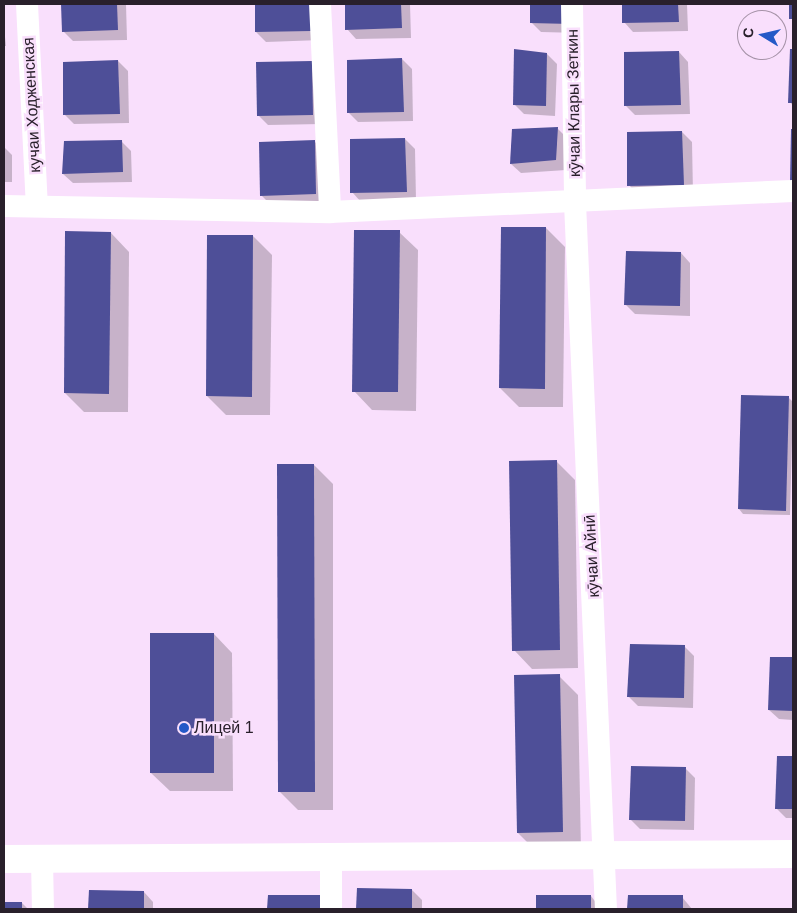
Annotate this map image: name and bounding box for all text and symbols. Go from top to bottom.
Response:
north arrow [737,10,787,60]
text: С [739,27,757,39]
street label: кӯчаи Клары Зеткин [563,29,585,177]
street label: кучаи Ходженская [19,37,45,173]
street label: кӯчаи Айнӣ [580,514,604,598]
place label: Лицей 1 [194,718,254,738]
marker: Лицей 1 [178,722,190,734]

